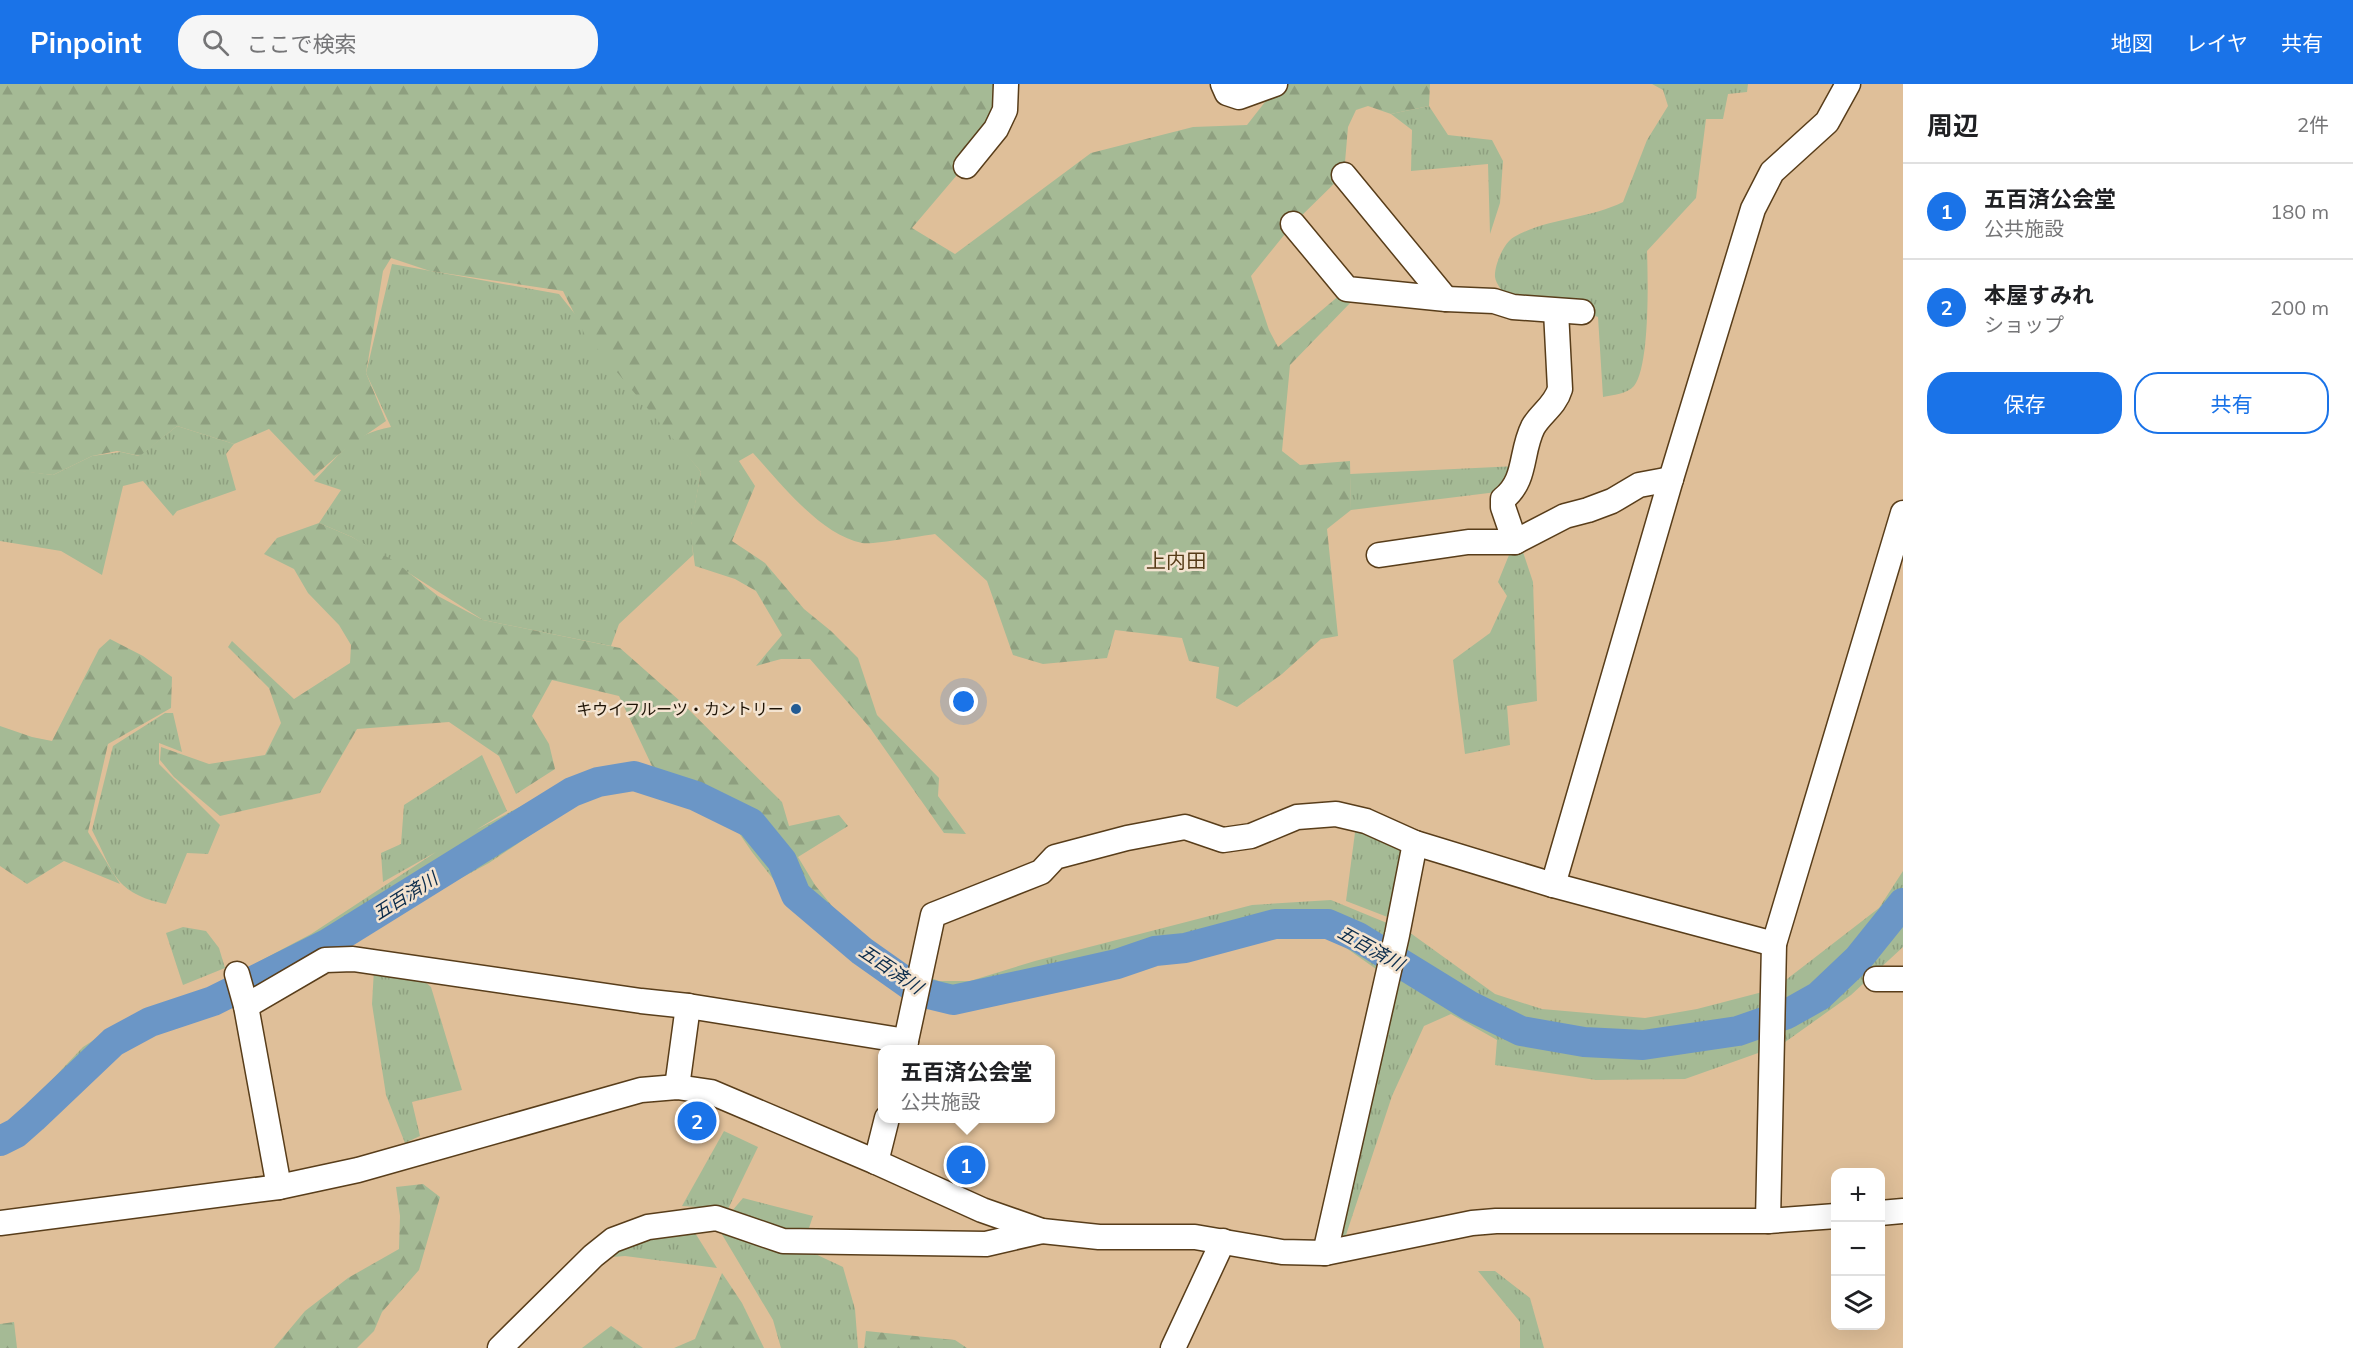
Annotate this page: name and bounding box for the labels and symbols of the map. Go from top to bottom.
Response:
district label: 上内田 [1146,548,1206,573]
your location [949,687,978,716]
place label: キウイフルーツ・カントリー [576,699,784,719]
marker: キウイフルーツ・カントリー [789,702,803,716]
water label: 五百済川 [368,866,443,925]
water label: 五百済川 [1334,920,1410,976]
water label: 五百済川 [855,939,929,1000]
pin: 2 [678,1098,716,1144]
pin: 1 [946,1142,986,1188]

